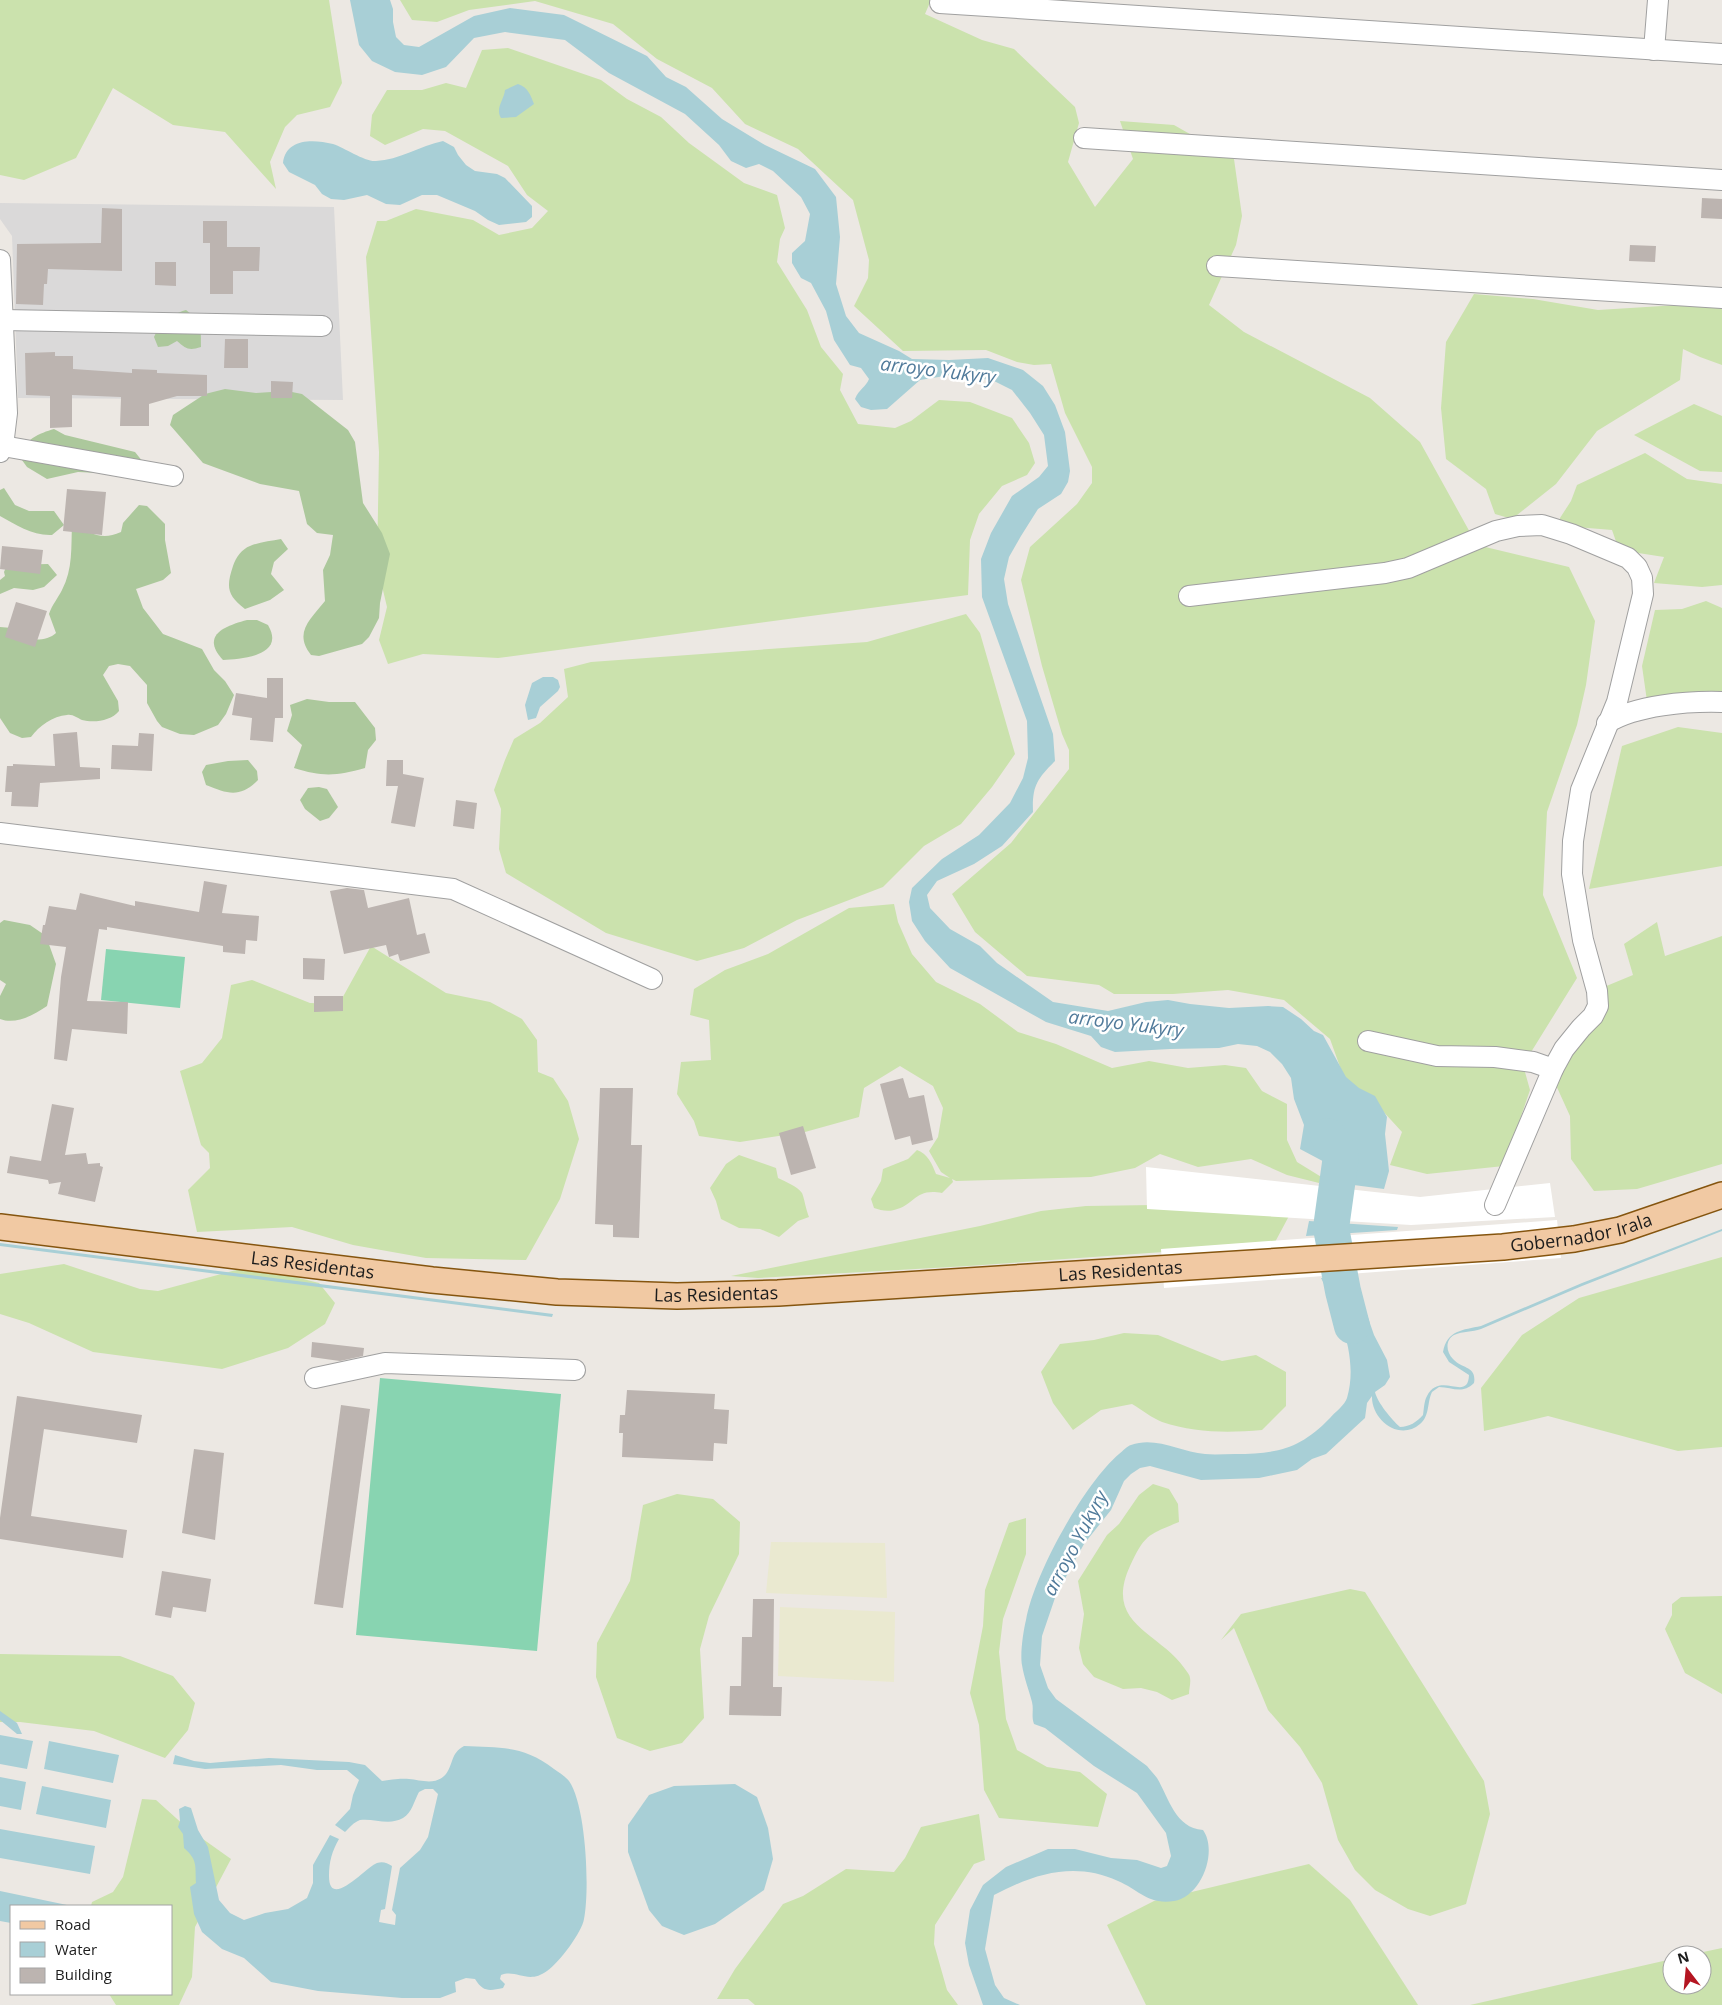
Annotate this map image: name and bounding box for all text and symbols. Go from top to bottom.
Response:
water label: arroyo Yukyry [879,350,998,390]
water label: arroyo Yukyry [1067,1003,1186,1043]
street label: Gobernador Irala [1509,1207,1655,1257]
street label: Las Residentas [250,1245,376,1284]
street label: Las Residentas [1058,1254,1183,1286]
street label: Las Residentas [654,1280,779,1307]
water label: arroyo Yukyry [1036,1485,1114,1600]
legend [10,1905,172,1995]
text: Road [55,1914,91,1934]
text: Water [55,1939,97,1959]
north arrow [1662,1945,1712,1995]
text: N [1675,1946,1691,1968]
text: Building [55,1964,112,1984]

